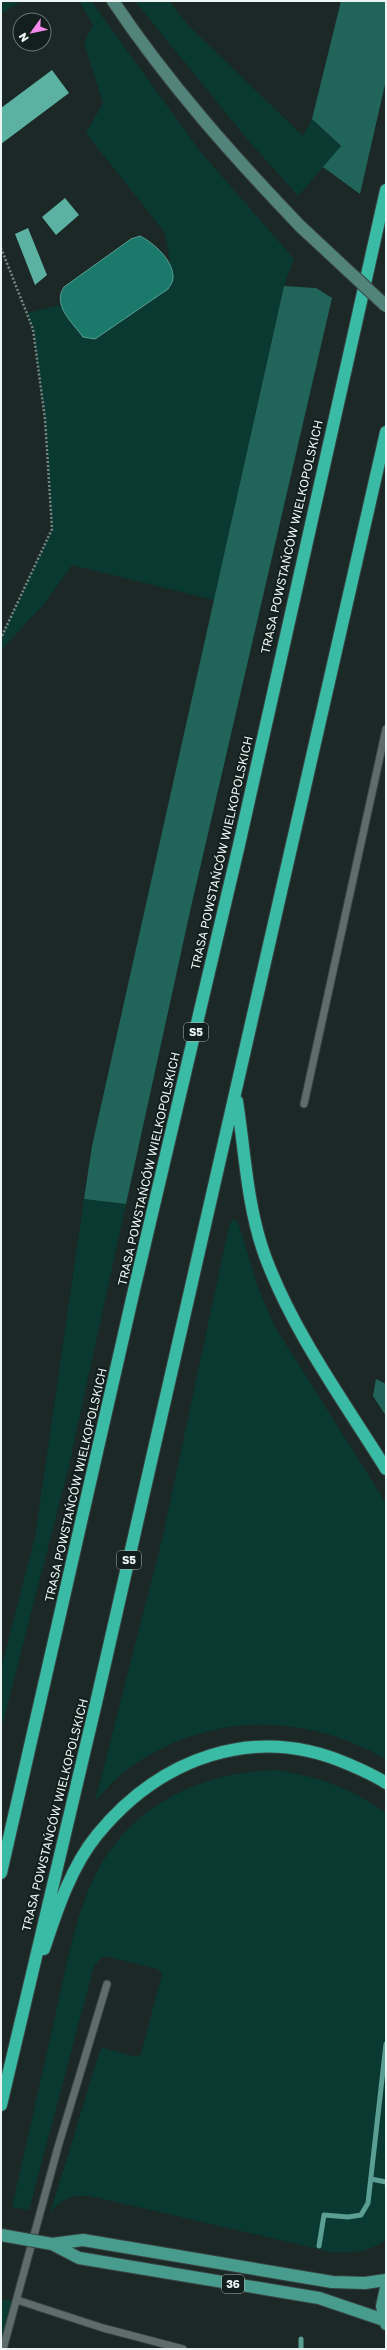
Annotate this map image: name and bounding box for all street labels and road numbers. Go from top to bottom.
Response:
street label: TRASA POWSTAŃCÓW WIELKOPOLSKICH [257,419,326,655]
street label: TRASA POWSTAŃCÓW WIELKOPOLSKICH [187,735,256,971]
road number: S5 [184,1023,208,1041]
street label: TRASA POWSTAŃCÓW WIELKOPOLSKICH [114,1051,183,1287]
street label: TRASA POWSTAŃCÓW WIELKOPOLSKICH [41,1367,110,1603]
road number: S5 [117,1551,141,1569]
street label: TRASA POWSTAŃCÓW WIELKOPOLSKICH [18,1697,91,1933]
road number: 36 [222,2275,244,2293]

